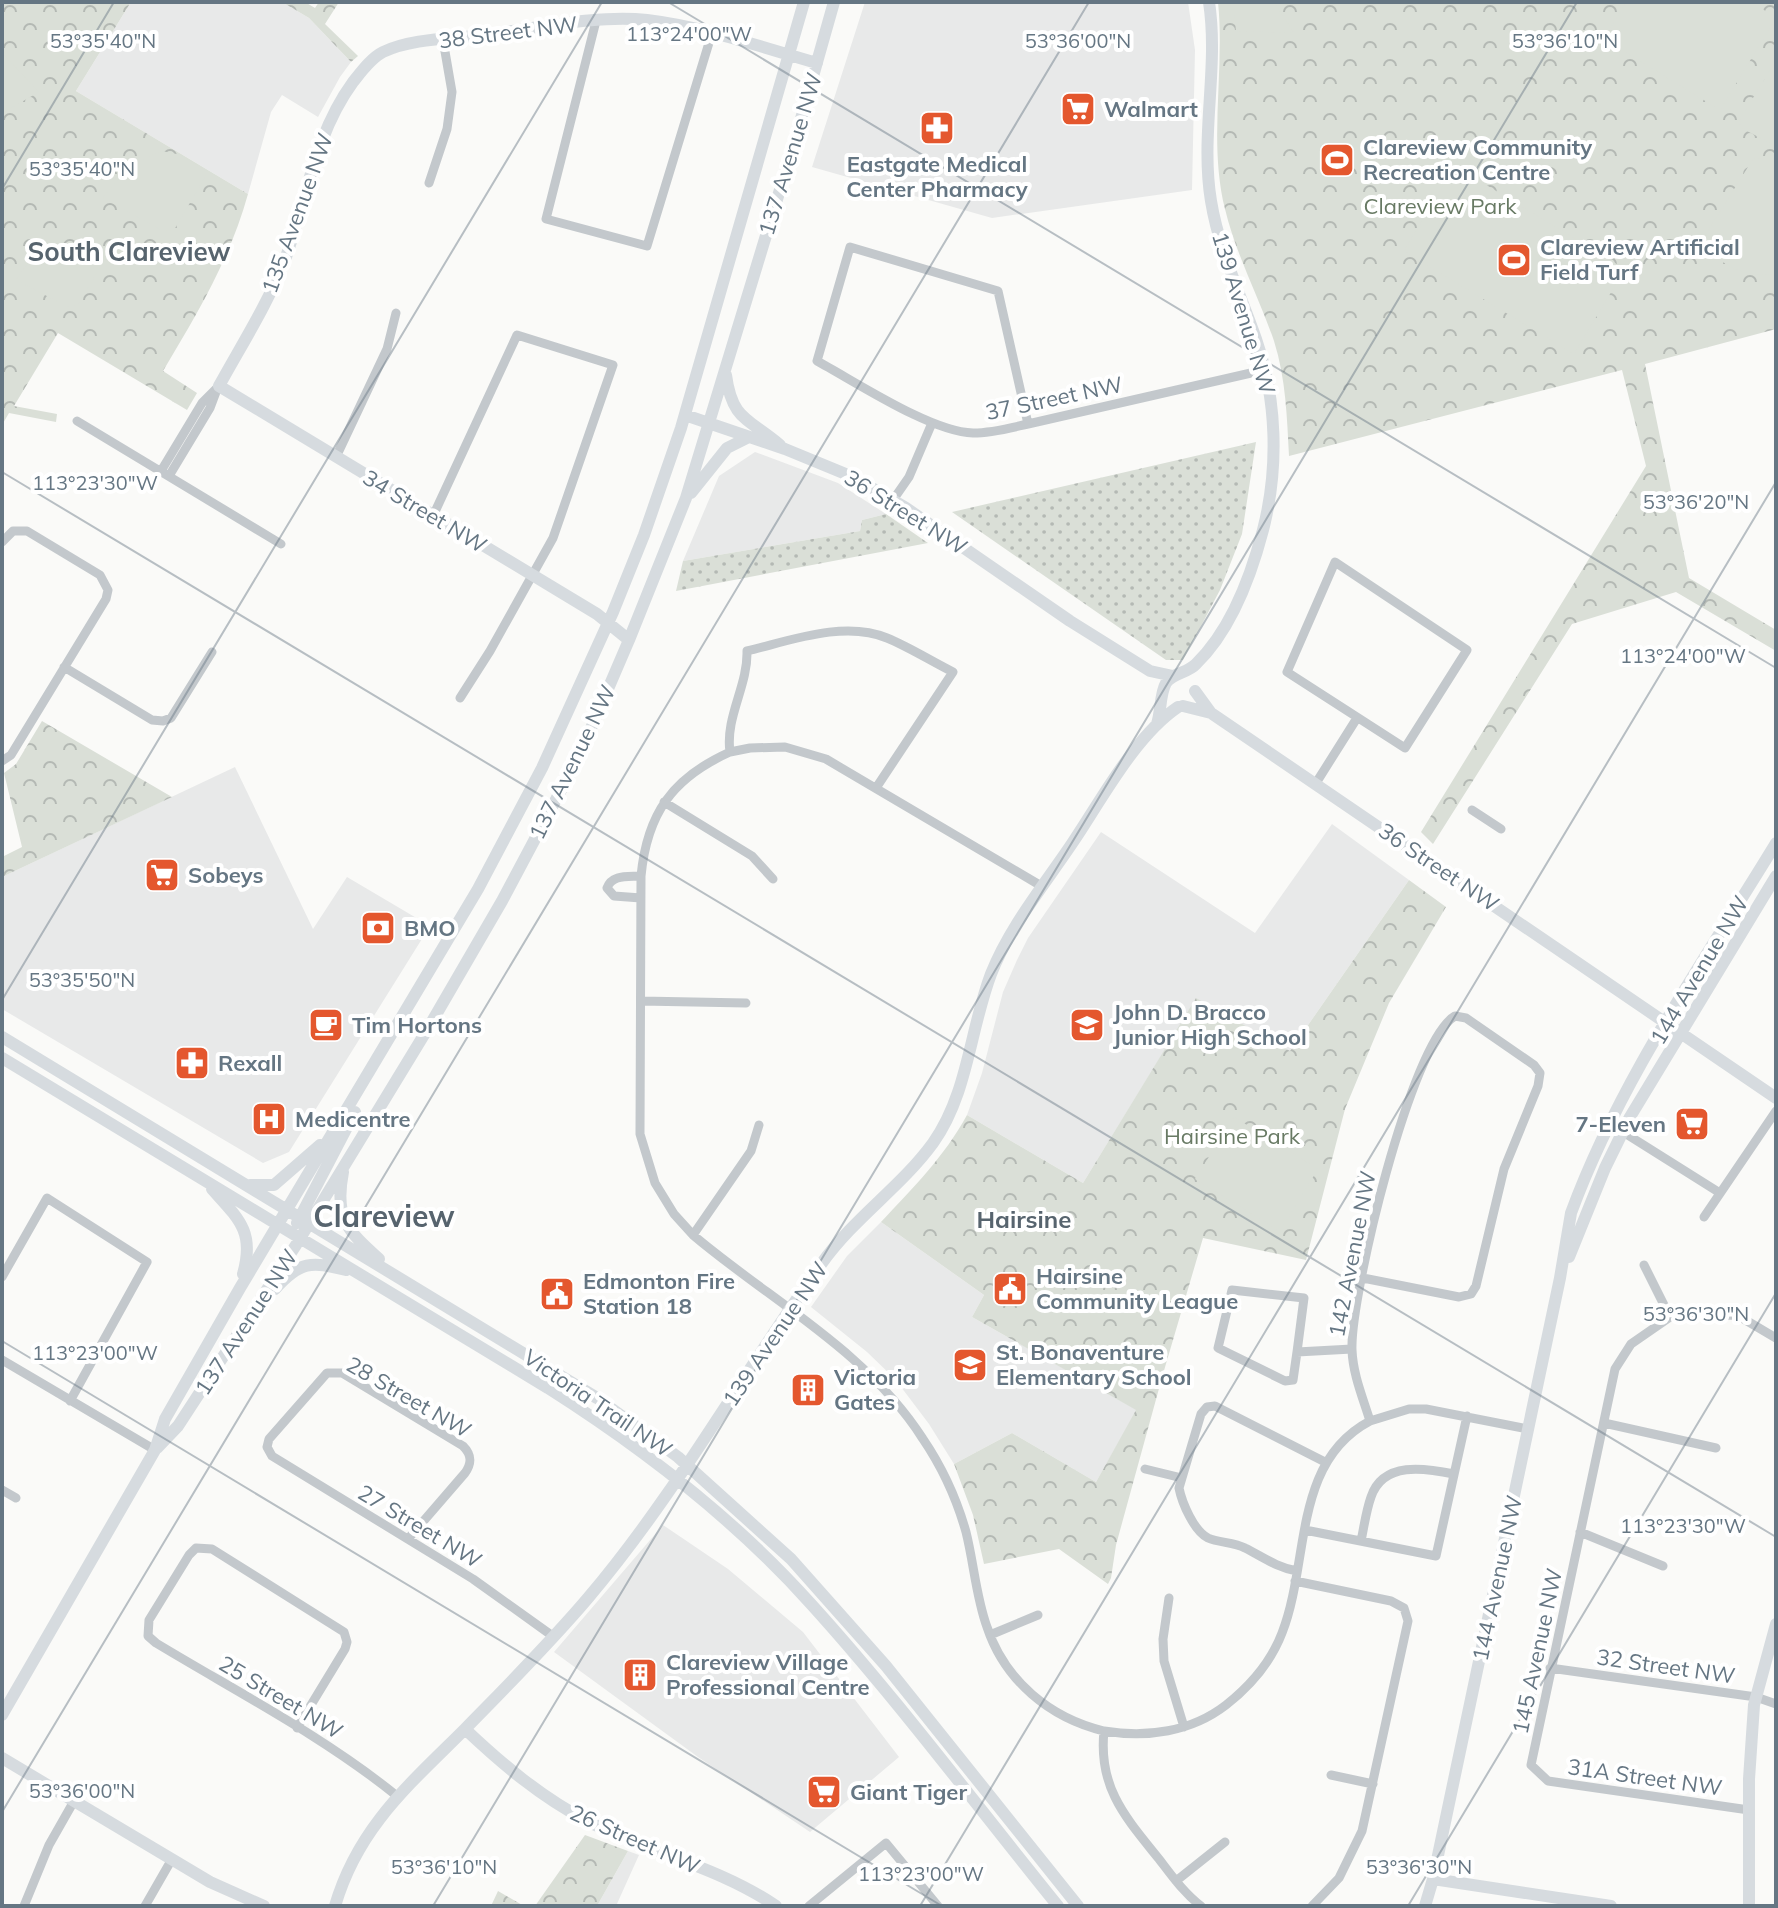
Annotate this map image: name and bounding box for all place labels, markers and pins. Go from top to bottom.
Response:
supermarket icon: Walmart [1059,90,1097,128]
place label: Walmart [1104,95,1198,123]
pharmacy icon: Eastgate Medical Center Pharmacy [918,109,956,147]
place label: Clareview Community Recreation Centre [1363,133,1592,186]
sports icon: Clareview Community Recreation Centre [1318,141,1356,179]
place label: Eastgate Medical Center Pharmacy [846,150,1028,203]
place label: Clareview Artificial Field Turf [1540,233,1740,286]
sports icon: Clareview Artificial Field Turf [1495,241,1533,279]
supermarket icon: Sobeys [143,856,181,894]
place label: Sobeys [188,861,263,889]
bank icon: BMO [359,909,397,947]
place label: BMO [404,914,456,942]
place label: John D. Bracco Junior High School [1113,998,1307,1051]
cafe icon: Tim Hortons [307,1006,345,1044]
school or university icon: John D. Bracco Junior High School [1068,1006,1106,1044]
place label: Tim Hortons [352,1011,482,1039]
pharmacy icon: Rexall [173,1044,211,1082]
place label: Rexall [218,1049,282,1077]
hospital icon: Medicentre [250,1100,288,1138]
place label: Medicentre [295,1105,411,1133]
supermarket icon: 7-Eleven [1673,1105,1711,1143]
place label: 7-Eleven [1575,1110,1666,1138]
place label: Hairsine Community League [1036,1262,1238,1315]
place label: Edmonton Fire Station 18 [583,1267,735,1320]
public building icon: Hairsine Community League [991,1270,1029,1308]
public building icon: Edmonton Fire Station 18 [538,1275,576,1313]
place label: St. Bonaventure Elementary School [996,1338,1192,1391]
school or university icon: St. Bonaventure Elementary School [951,1346,989,1384]
place label: Victoria Gates [833,1363,916,1416]
building icon: Victoria Gates [789,1371,827,1409]
place label: Clareview Village Professional Centre [666,1648,870,1701]
building icon: Clareview Village Professional Centre [621,1656,659,1694]
supermarket icon: Giant Tiger [805,1773,843,1811]
place label: Giant Tiger [850,1778,967,1806]

